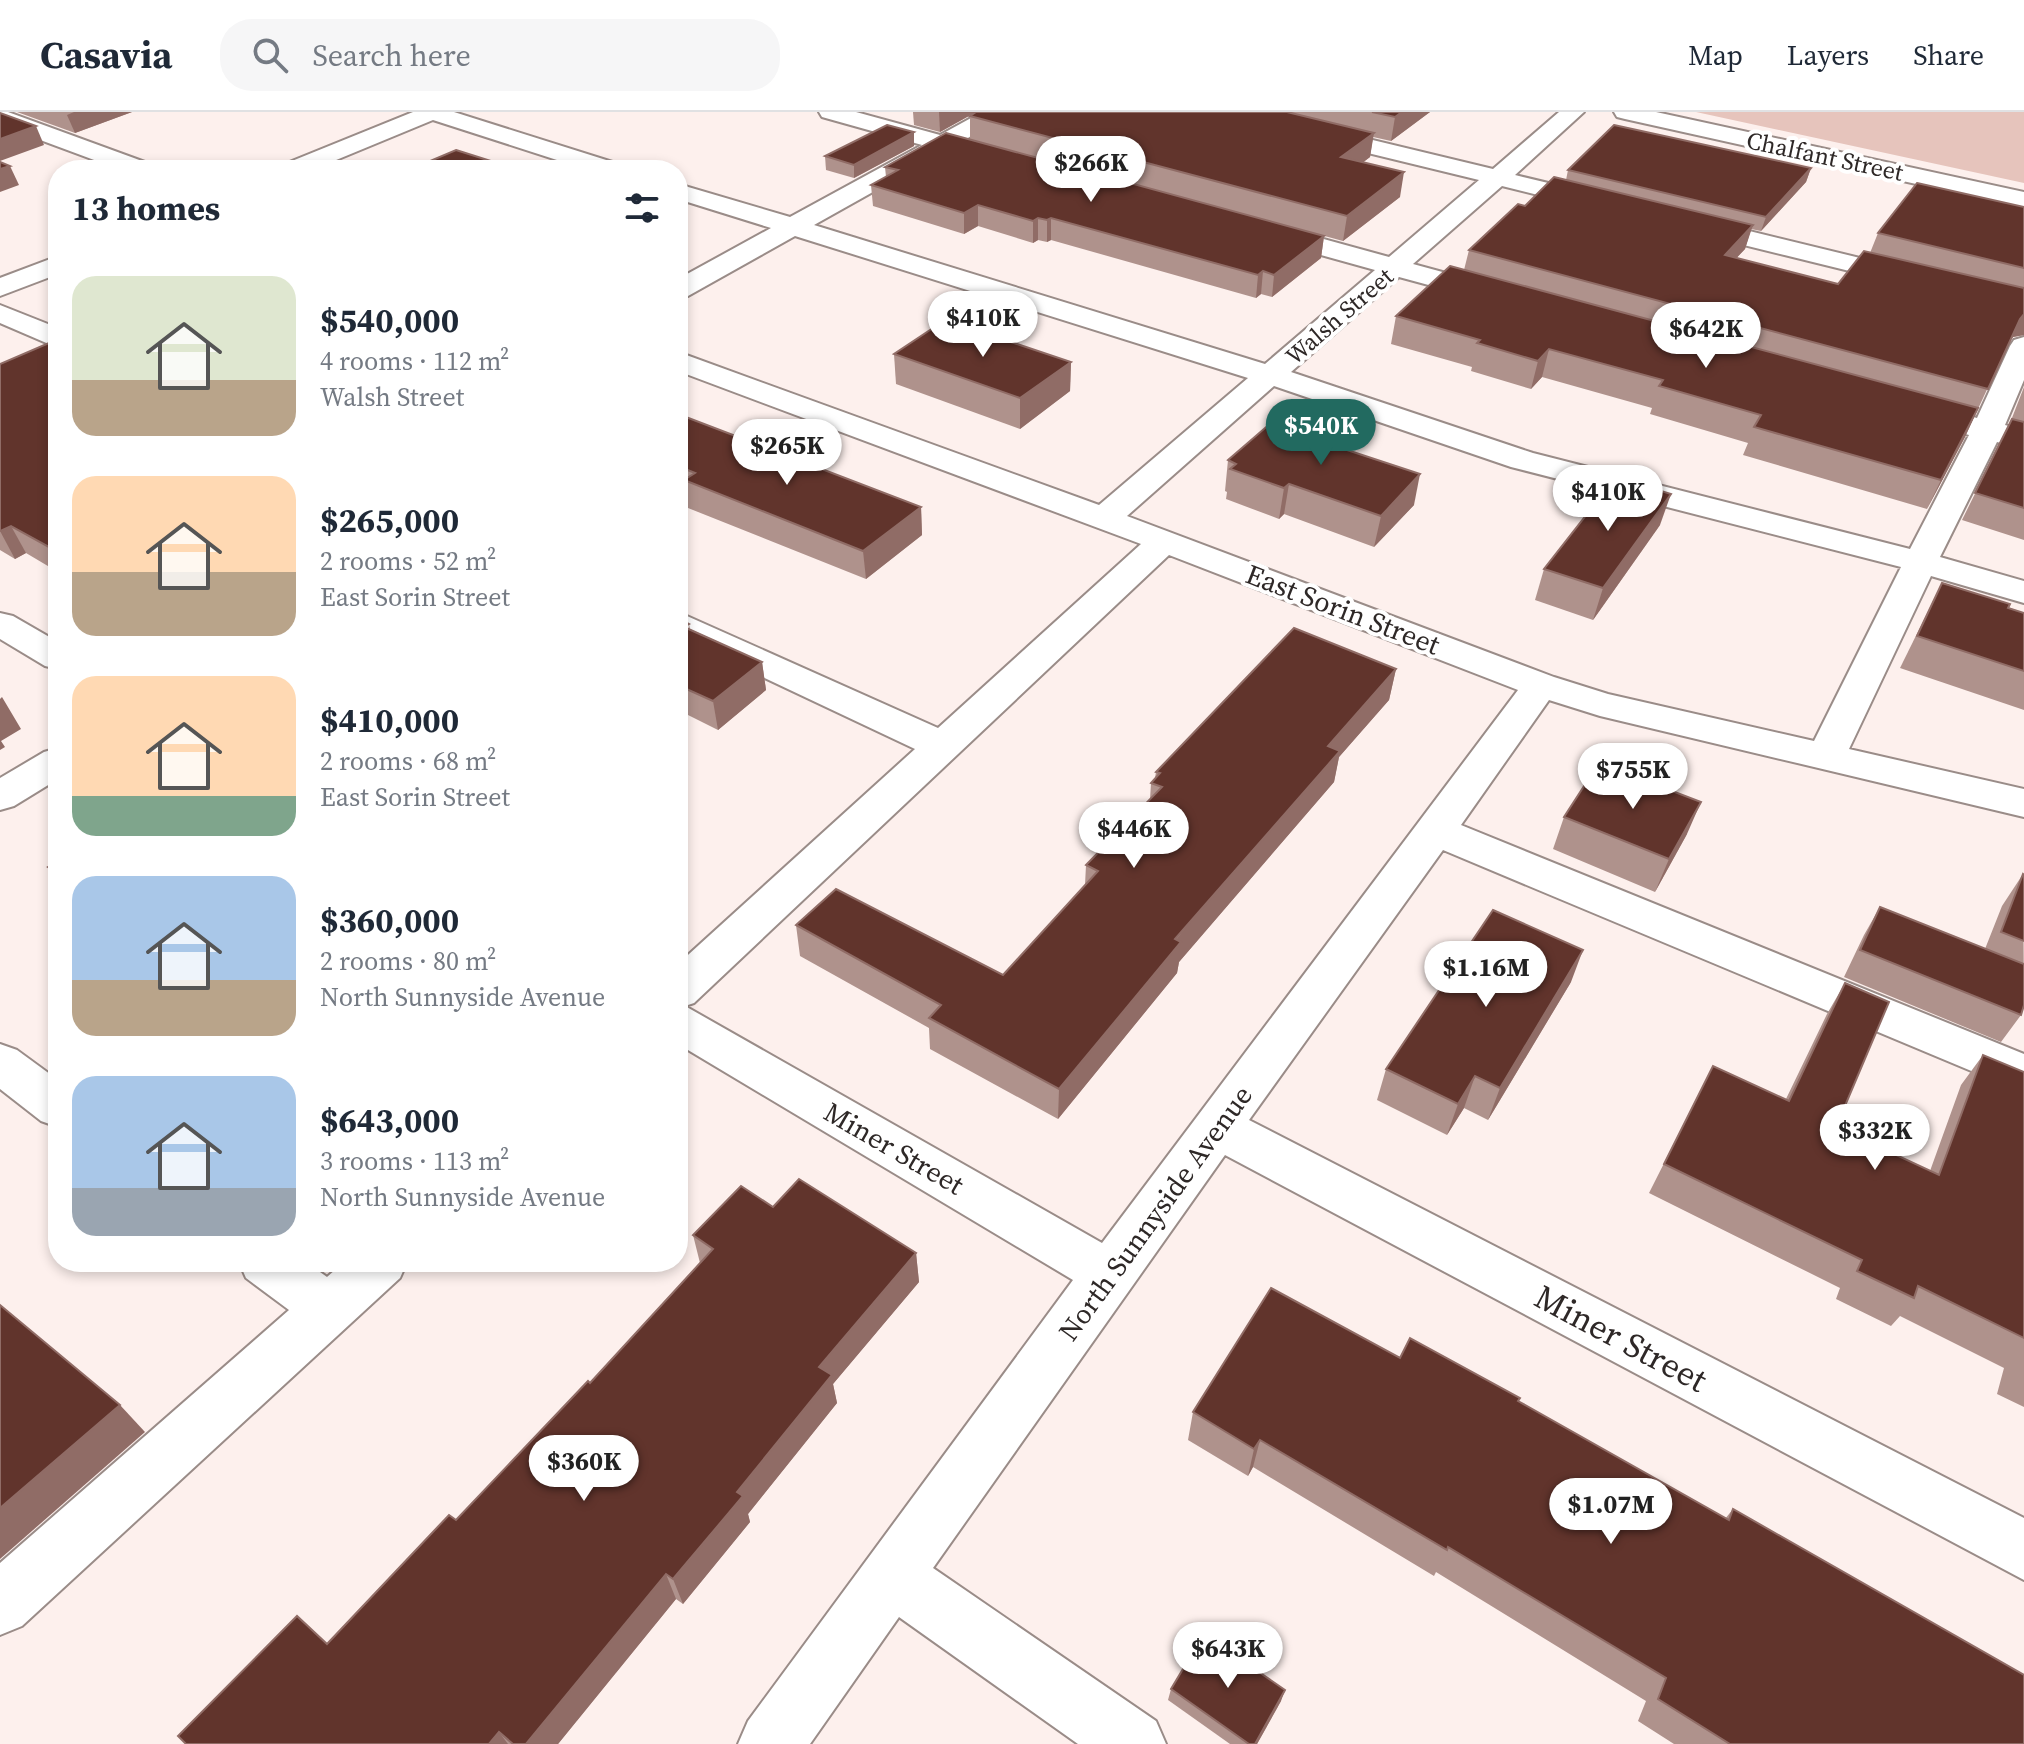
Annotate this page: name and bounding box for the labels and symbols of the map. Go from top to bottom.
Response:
street label: Chalfant Street [1744,123,1907,189]
pin: $266K [1035,136,1147,204]
street label: Walsh Street [1278,260,1400,372]
pin: $410K [927,291,1039,359]
pin: $642K [1650,302,1762,370]
pin: $540K [1265,399,1377,467]
pin: $265K [731,419,843,487]
pin: $410K [1552,465,1664,533]
street label: East Sorin Street [1241,555,1446,664]
pin: $755K [1577,743,1689,811]
pin: $446K [1078,802,1190,870]
pin: $1.16M [1421,941,1551,1009]
street label: North Sunnyside Avenue [1049,1078,1261,1348]
street label: Miner Street [817,1093,972,1204]
pin: $332K [1819,1104,1931,1172]
street label: Miner Street [1527,1273,1715,1403]
pin: $360K [528,1435,640,1503]
pin: $1.07M [1546,1478,1676,1546]
pin: $643K [1172,1622,1284,1690]

